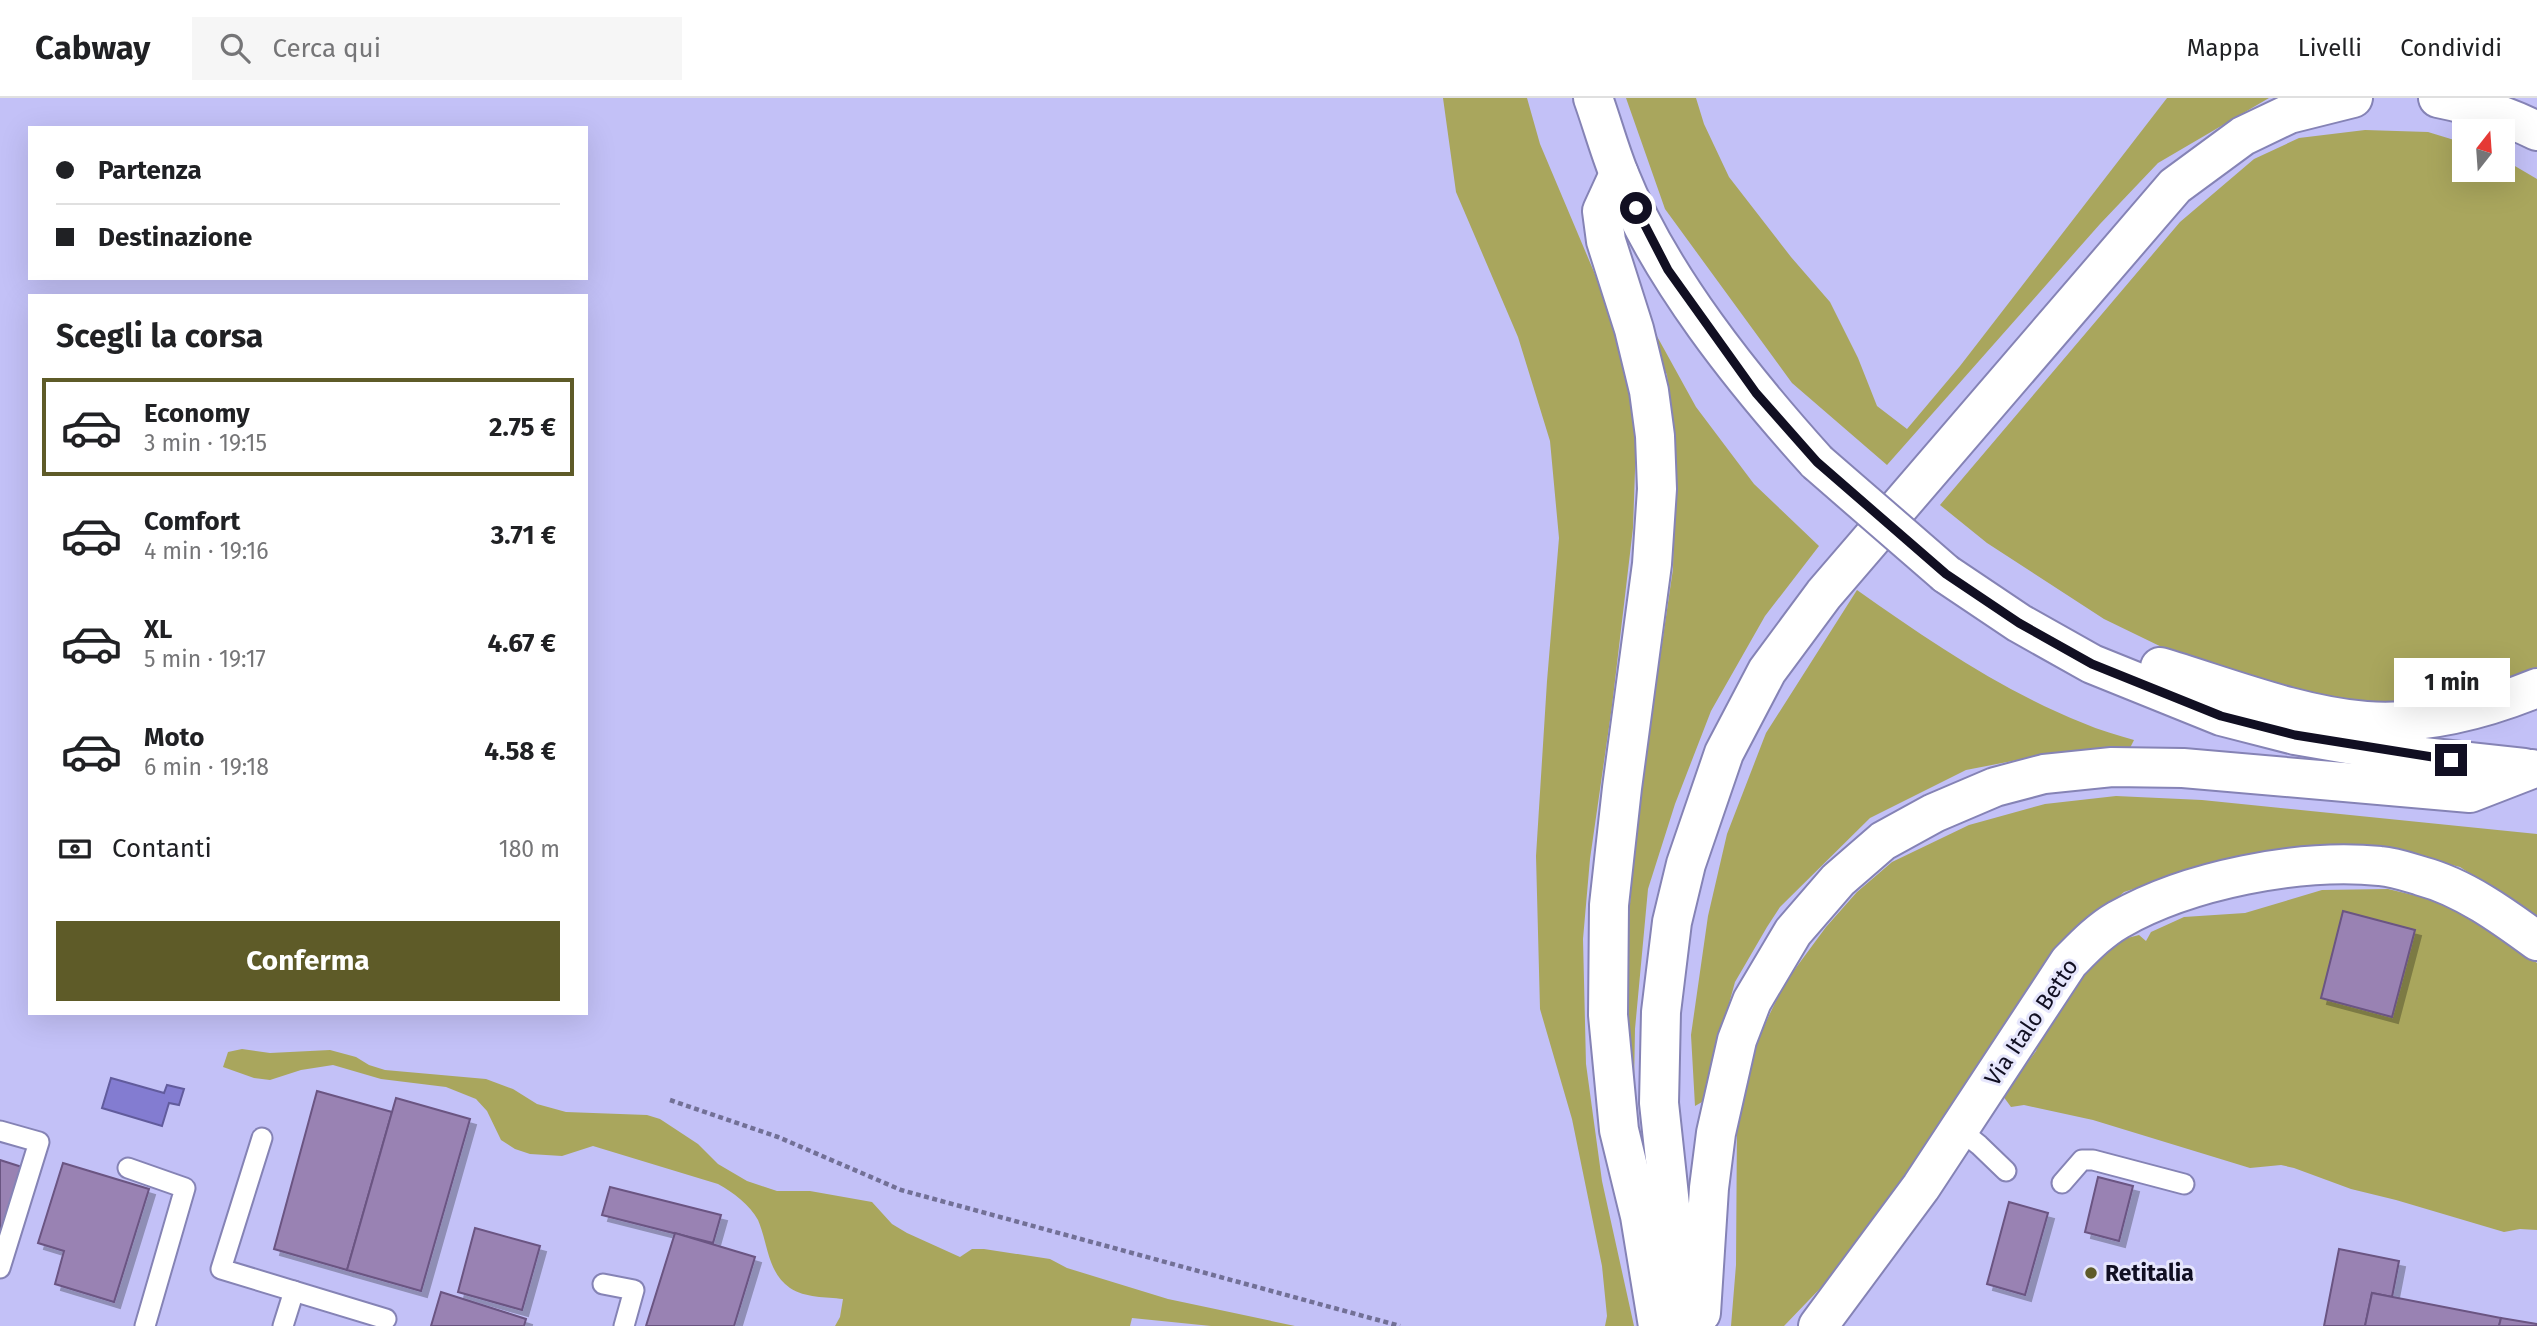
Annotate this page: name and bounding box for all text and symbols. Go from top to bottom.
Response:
search box [192,17,682,80]
text: Cabway [35,28,150,68]
icon: search [216,29,254,67]
text: Cerca qui [272,33,381,64]
text: Mappa [2187,34,2260,62]
text: Livelli [2298,34,2362,62]
text: Condividi [2400,34,2502,62]
north arrow [2452,119,2515,182]
map controls [2452,119,2515,182]
text: Partenza [98,155,202,186]
route start [1620,192,1652,224]
text: Destinazione [98,222,252,253]
text: Scegli la corsa [56,317,263,355]
icon: car [60,396,123,459]
text: Economy [144,398,250,429]
text: 2.75 € [489,412,556,443]
text: 3 min · 19:15 [144,429,267,457]
icon: car [60,504,123,567]
text: Comfort [144,506,240,537]
text: 3.71 € [491,520,556,551]
text: 4 min · 19:16 [144,537,269,565]
icon: car [60,612,123,675]
text: XL [144,614,172,645]
text: 4.67 € [488,628,556,659]
text: 5 min · 19:17 [144,645,266,673]
callout: 1 min [2393,658,2509,708]
text: 1 min [2424,668,2480,696]
icon: car [60,720,123,783]
text: Moto [144,722,204,753]
text: 4.58 € [484,736,556,767]
route end [2435,744,2467,776]
text: 6 min · 19:18 [144,753,269,781]
icon: cash [56,830,94,868]
text: Contanti [112,833,212,864]
text: 180 m [499,835,560,863]
button: Conferma [56,921,560,1001]
street label: Via Italo Betto [1978,953,2084,1091]
place label: Retitalia [2105,1259,2194,1287]
marker: Retitalia [2083,1265,2099,1281]

